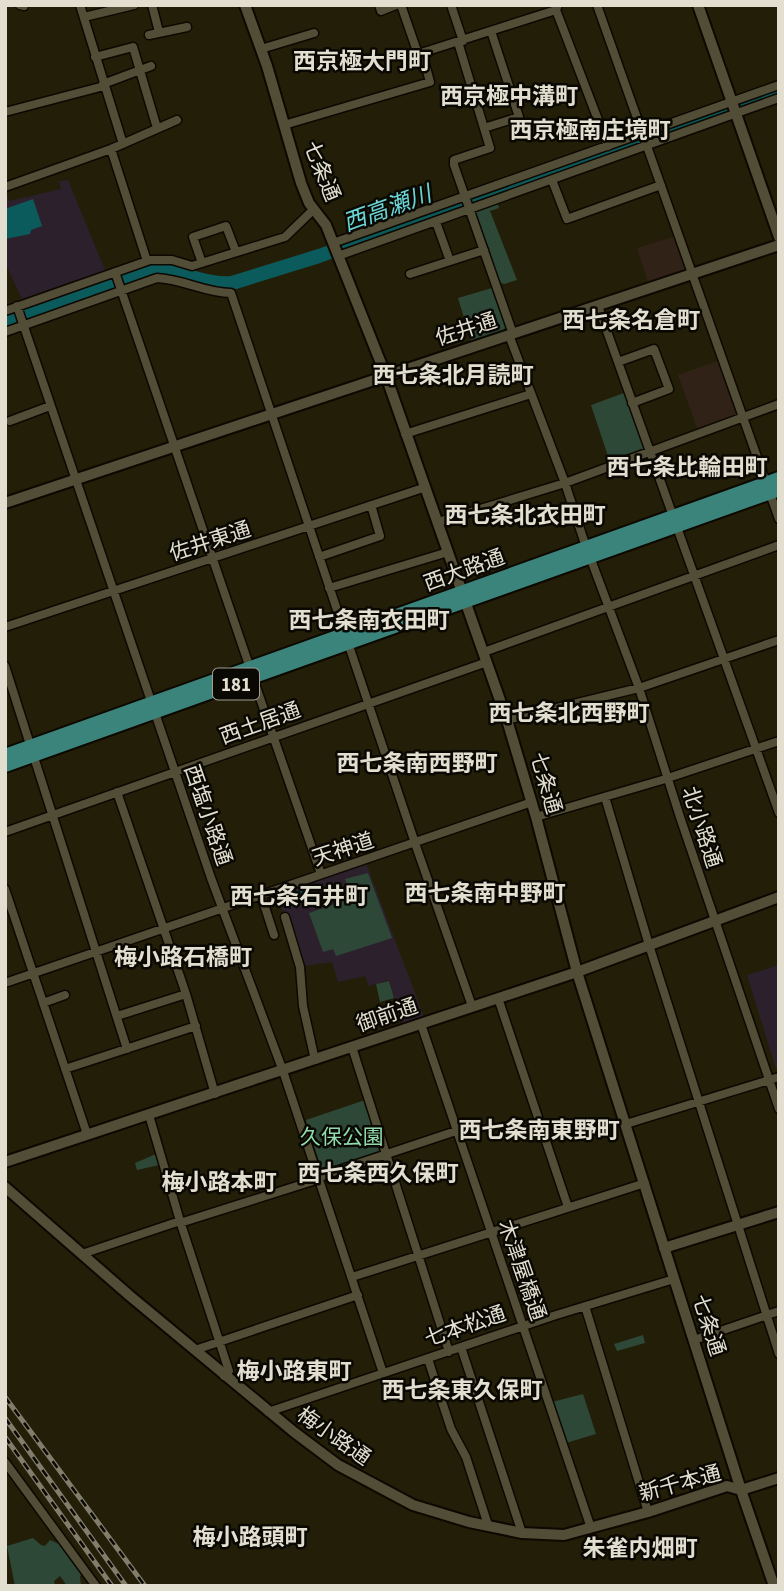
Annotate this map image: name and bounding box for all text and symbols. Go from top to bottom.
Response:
district label: 西京極大門町 [293,45,431,78]
district label: 西京極中溝町 [440,80,578,113]
district label: 西京極南庄境町 [510,114,671,147]
street label: 七条通 [296,136,348,206]
water label: 西高瀬川 [338,176,439,240]
district label: 西七条名倉町 [562,304,700,337]
street label: 佐井通 [431,305,501,353]
district label: 西七条北月読町 [373,359,534,392]
district label: 西七条比輪田町 [607,451,768,484]
district label: 西七条北衣田町 [445,499,606,532]
street label: 佐井東通 [165,514,255,568]
street label: 西大路通 [419,542,509,598]
district label: 西七条南衣田町 [289,604,450,637]
road number: 181 [213,668,259,699]
street label: 西土居通 [215,695,305,751]
district label: 西七条北西野町 [489,697,650,730]
district label: 西七条南西野町 [337,747,498,780]
street label: 七条通 [523,749,569,817]
street label: 西塩小路通 [177,760,239,870]
street label: 北小路通 [675,782,729,872]
street label: 天神道 [308,825,378,873]
district label: 西七条南中野町 [405,877,566,910]
district label: 西七条石井町 [230,880,368,913]
district label: 梅小路石橋町 [114,941,252,974]
street label: 御前通 [352,991,422,1039]
district label: 西七条南東野町 [459,1114,620,1147]
park label: 久保公園 [300,1122,384,1152]
district label: 西七条西久保町 [298,1157,459,1190]
district label: 梅小路本町 [162,1166,277,1199]
street label: 木津屋橋通 [491,1215,553,1325]
street label: 七条通 [685,1290,733,1360]
street label: 七本松通 [420,1298,510,1354]
district label: 梅小路東町 [237,1355,352,1388]
district label: 西七条東久保町 [382,1374,543,1407]
street label: 梅小路通 [291,1400,377,1472]
street label: 新千本通 [636,1458,724,1508]
district label: 梅小路頭町 [193,1521,308,1554]
district label: 朱雀内畑町 [583,1532,698,1565]

